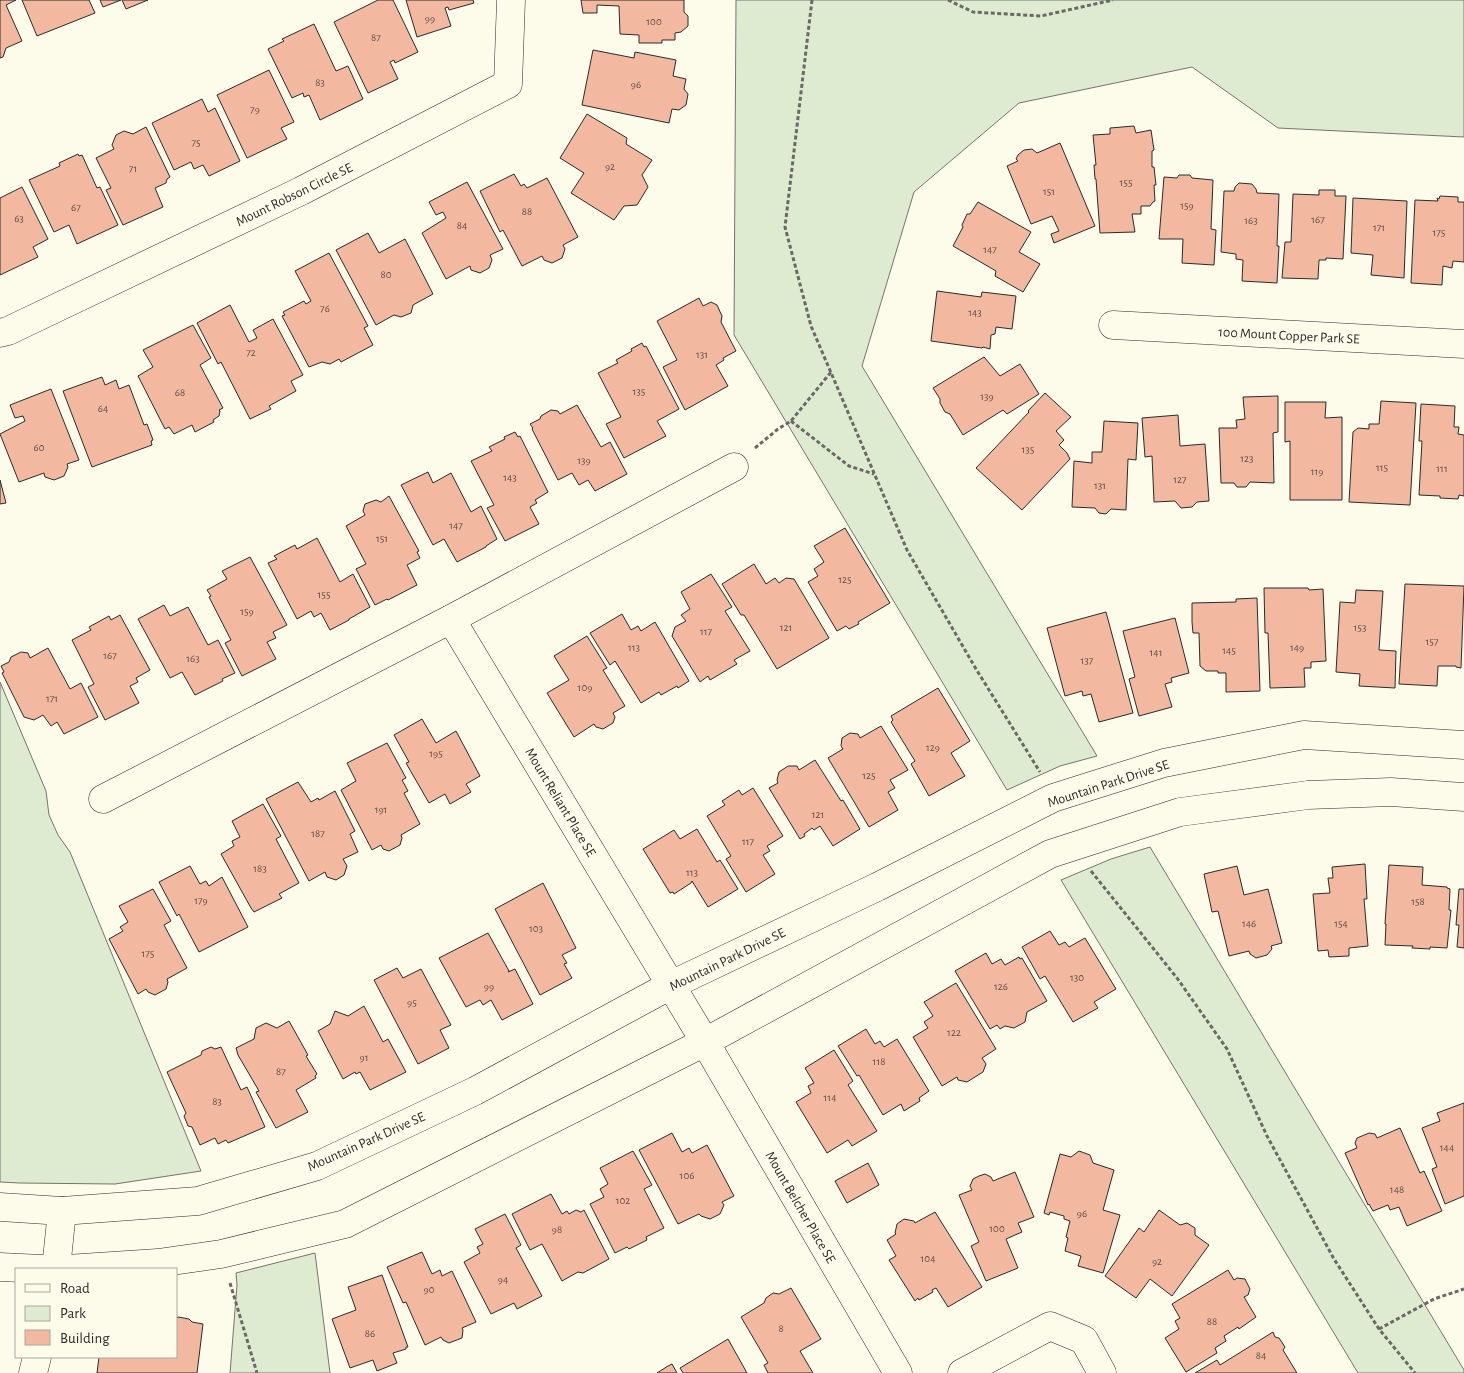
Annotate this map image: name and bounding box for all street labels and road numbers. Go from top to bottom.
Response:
street label: Mount Robson Circle SE [234,161,355,229]
street label: 100 Mount Copper Park SE [1218,325,1360,347]
street label: Mount Reliant Place SE [522,746,598,860]
street label: Mountain Park Drive SE [1046,758,1171,810]
street label: Mountain Park Drive SE [667,926,788,994]
street label: Mountain Park Drive SE [306,1110,427,1174]
street label: Mount Belcher Place SE [762,1149,838,1266]

